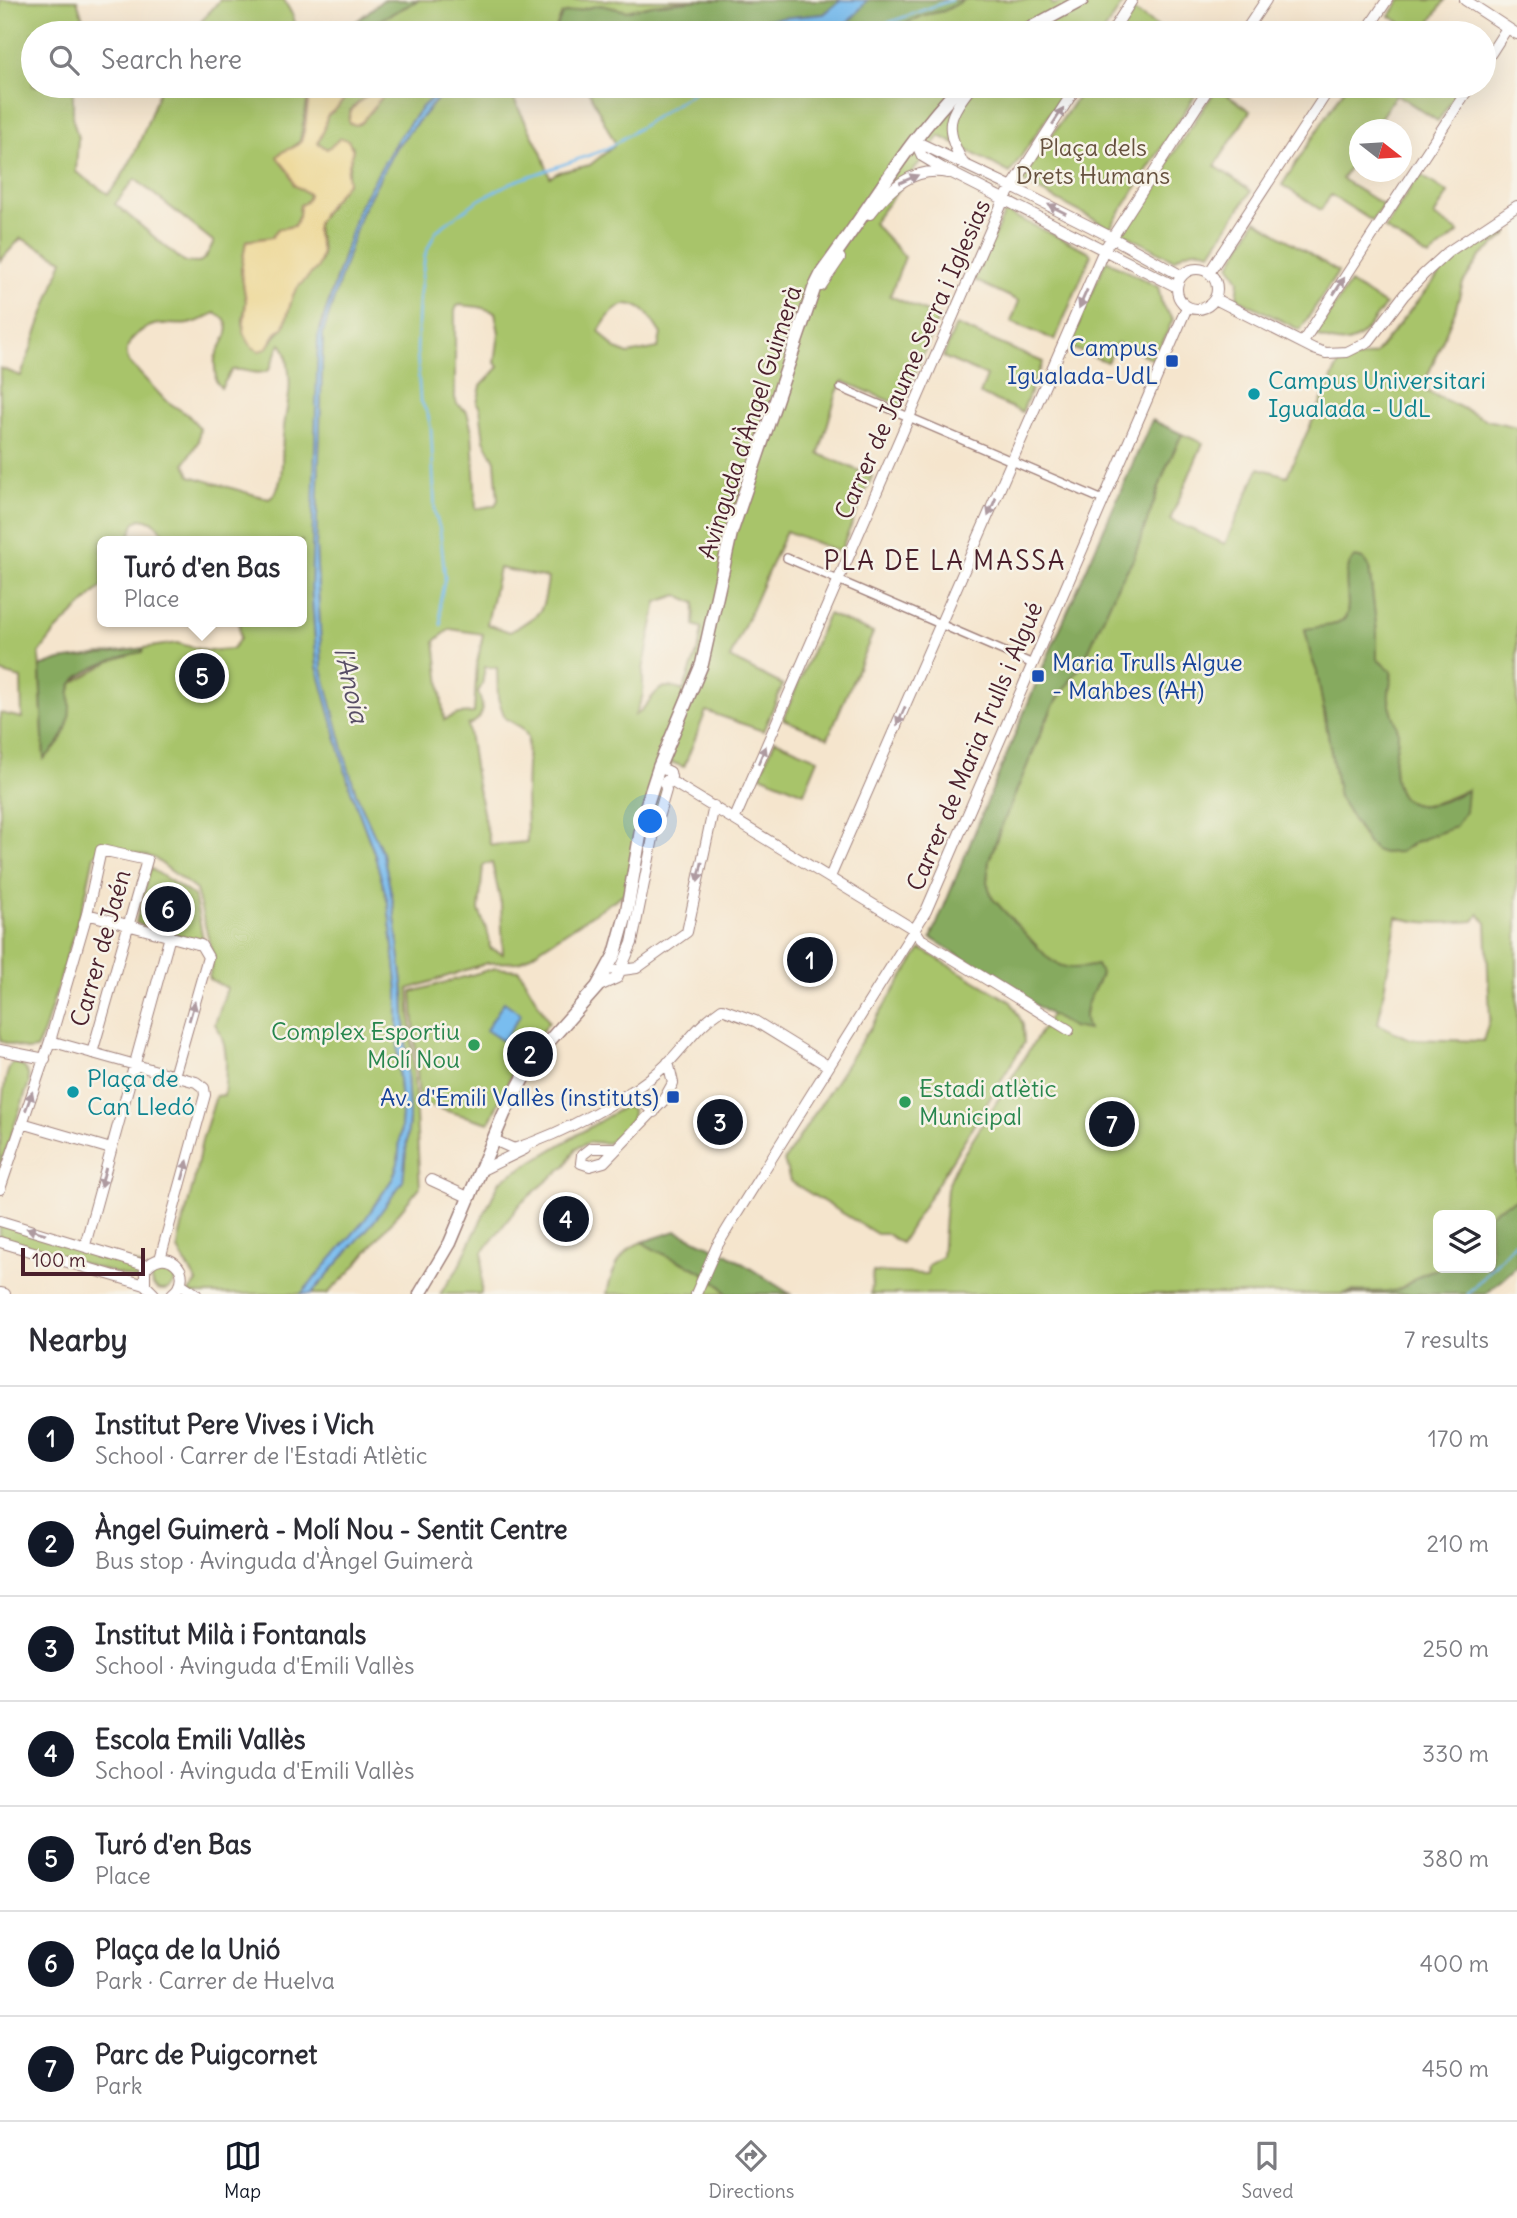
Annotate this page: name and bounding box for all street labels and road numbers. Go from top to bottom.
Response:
street label: Carrer de Jaume Serra i Iglesias [828,194,996,524]
street label: Avinguda d'Àngel Guimerà [691,282,807,562]
street label: Carrer de Maria Trulls i Algué [899,597,1049,895]
street label: Carrer de Jaén [63,866,137,1030]

